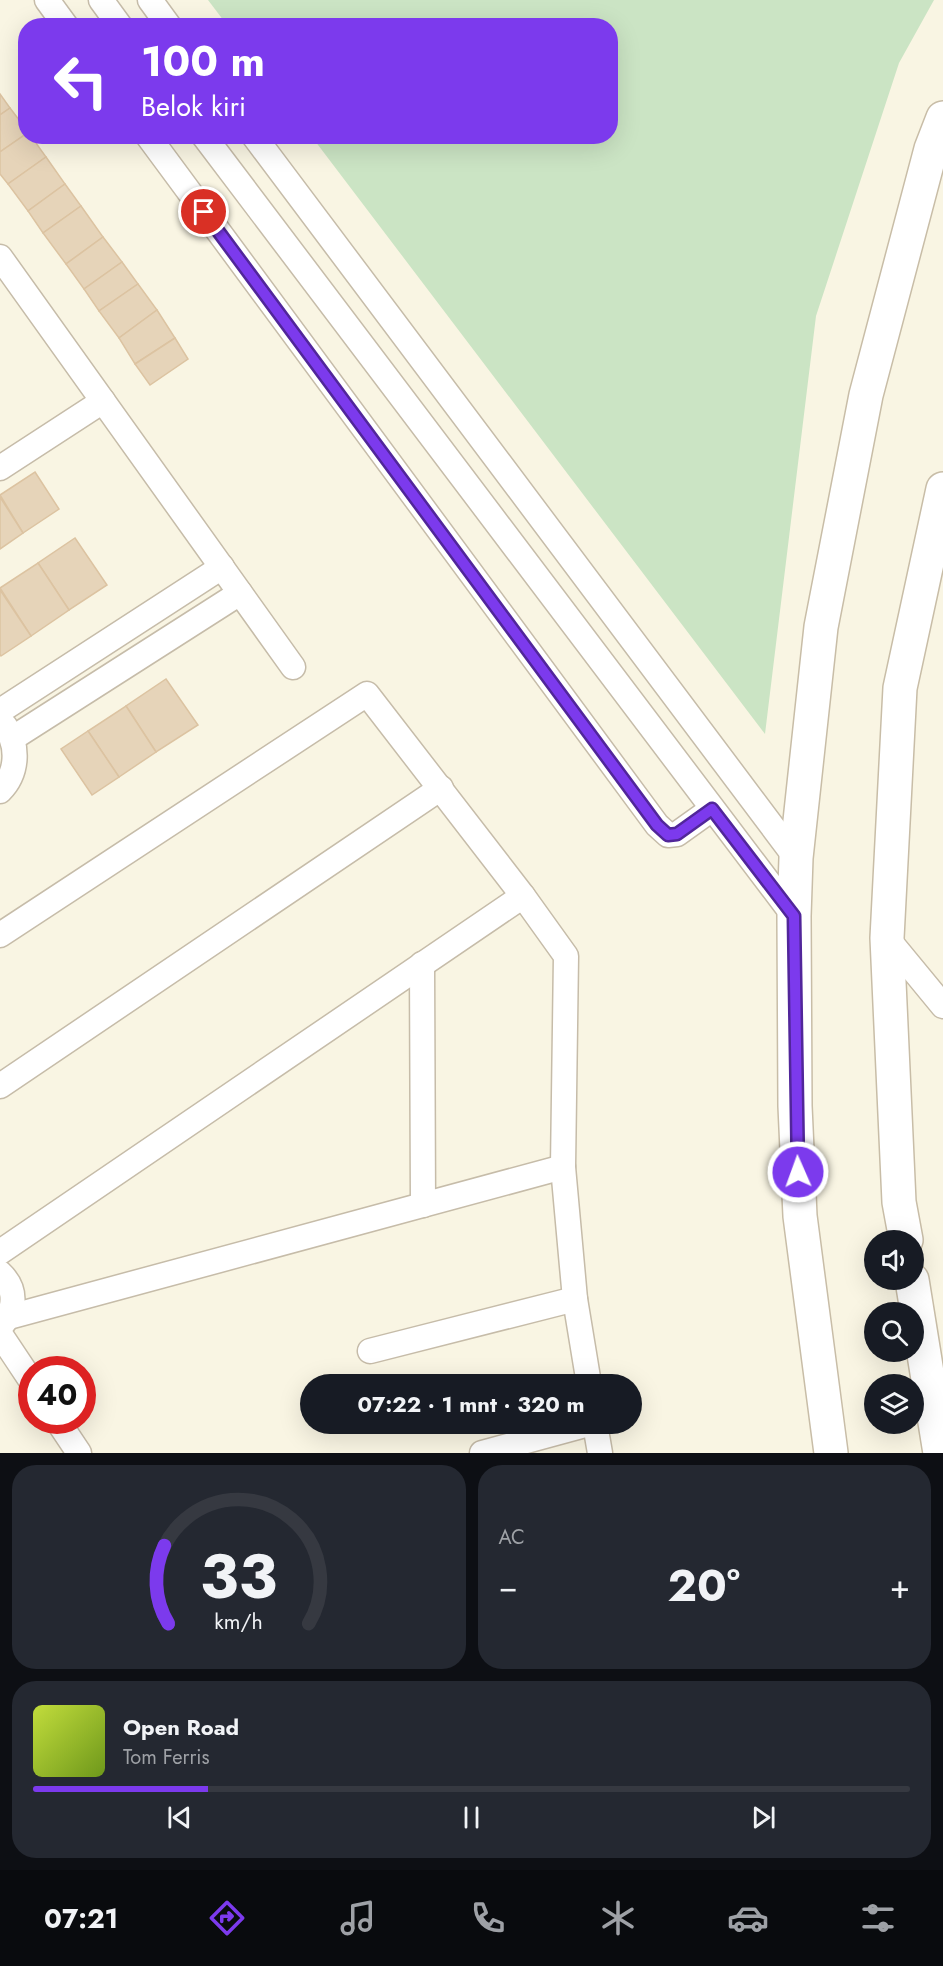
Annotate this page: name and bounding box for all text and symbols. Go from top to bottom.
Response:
text: 100 m [141,31,265,92]
icon: left [42,42,120,120]
text: Belok kiri [141,87,246,126]
pin [178,186,229,237]
icon: arrive [187,195,220,228]
position arrow [766,1140,830,1204]
map controls [864,1230,924,1434]
button: sound [864,1230,924,1290]
button: search [864,1302,924,1362]
speed limit sign: 40 [18,1356,96,1434]
button: layers [864,1374,924,1434]
text: 07:22 · 1 mnt · 320 m [357,1388,585,1420]
text: AC [499,1523,525,1552]
text: 33 [200,1531,277,1621]
text: 20° [668,1553,740,1618]
text: − [499,1563,518,1610]
text: + [890,1563,910,1610]
text: km/h [215,1606,263,1637]
text: Open Road [123,1711,239,1743]
text: Tom Ferris [123,1743,210,1772]
icon: previous [163,1801,196,1834]
icon: pause [455,1801,488,1834]
icon: next [747,1801,780,1834]
icon: directions [206,1897,248,1939]
icon: music [337,1897,379,1939]
icon: phone [467,1897,509,1939]
icon: climate [597,1897,639,1939]
icon: car [727,1897,769,1939]
icon: filters [857,1897,899,1939]
text: 07:21 [44,1899,118,1938]

